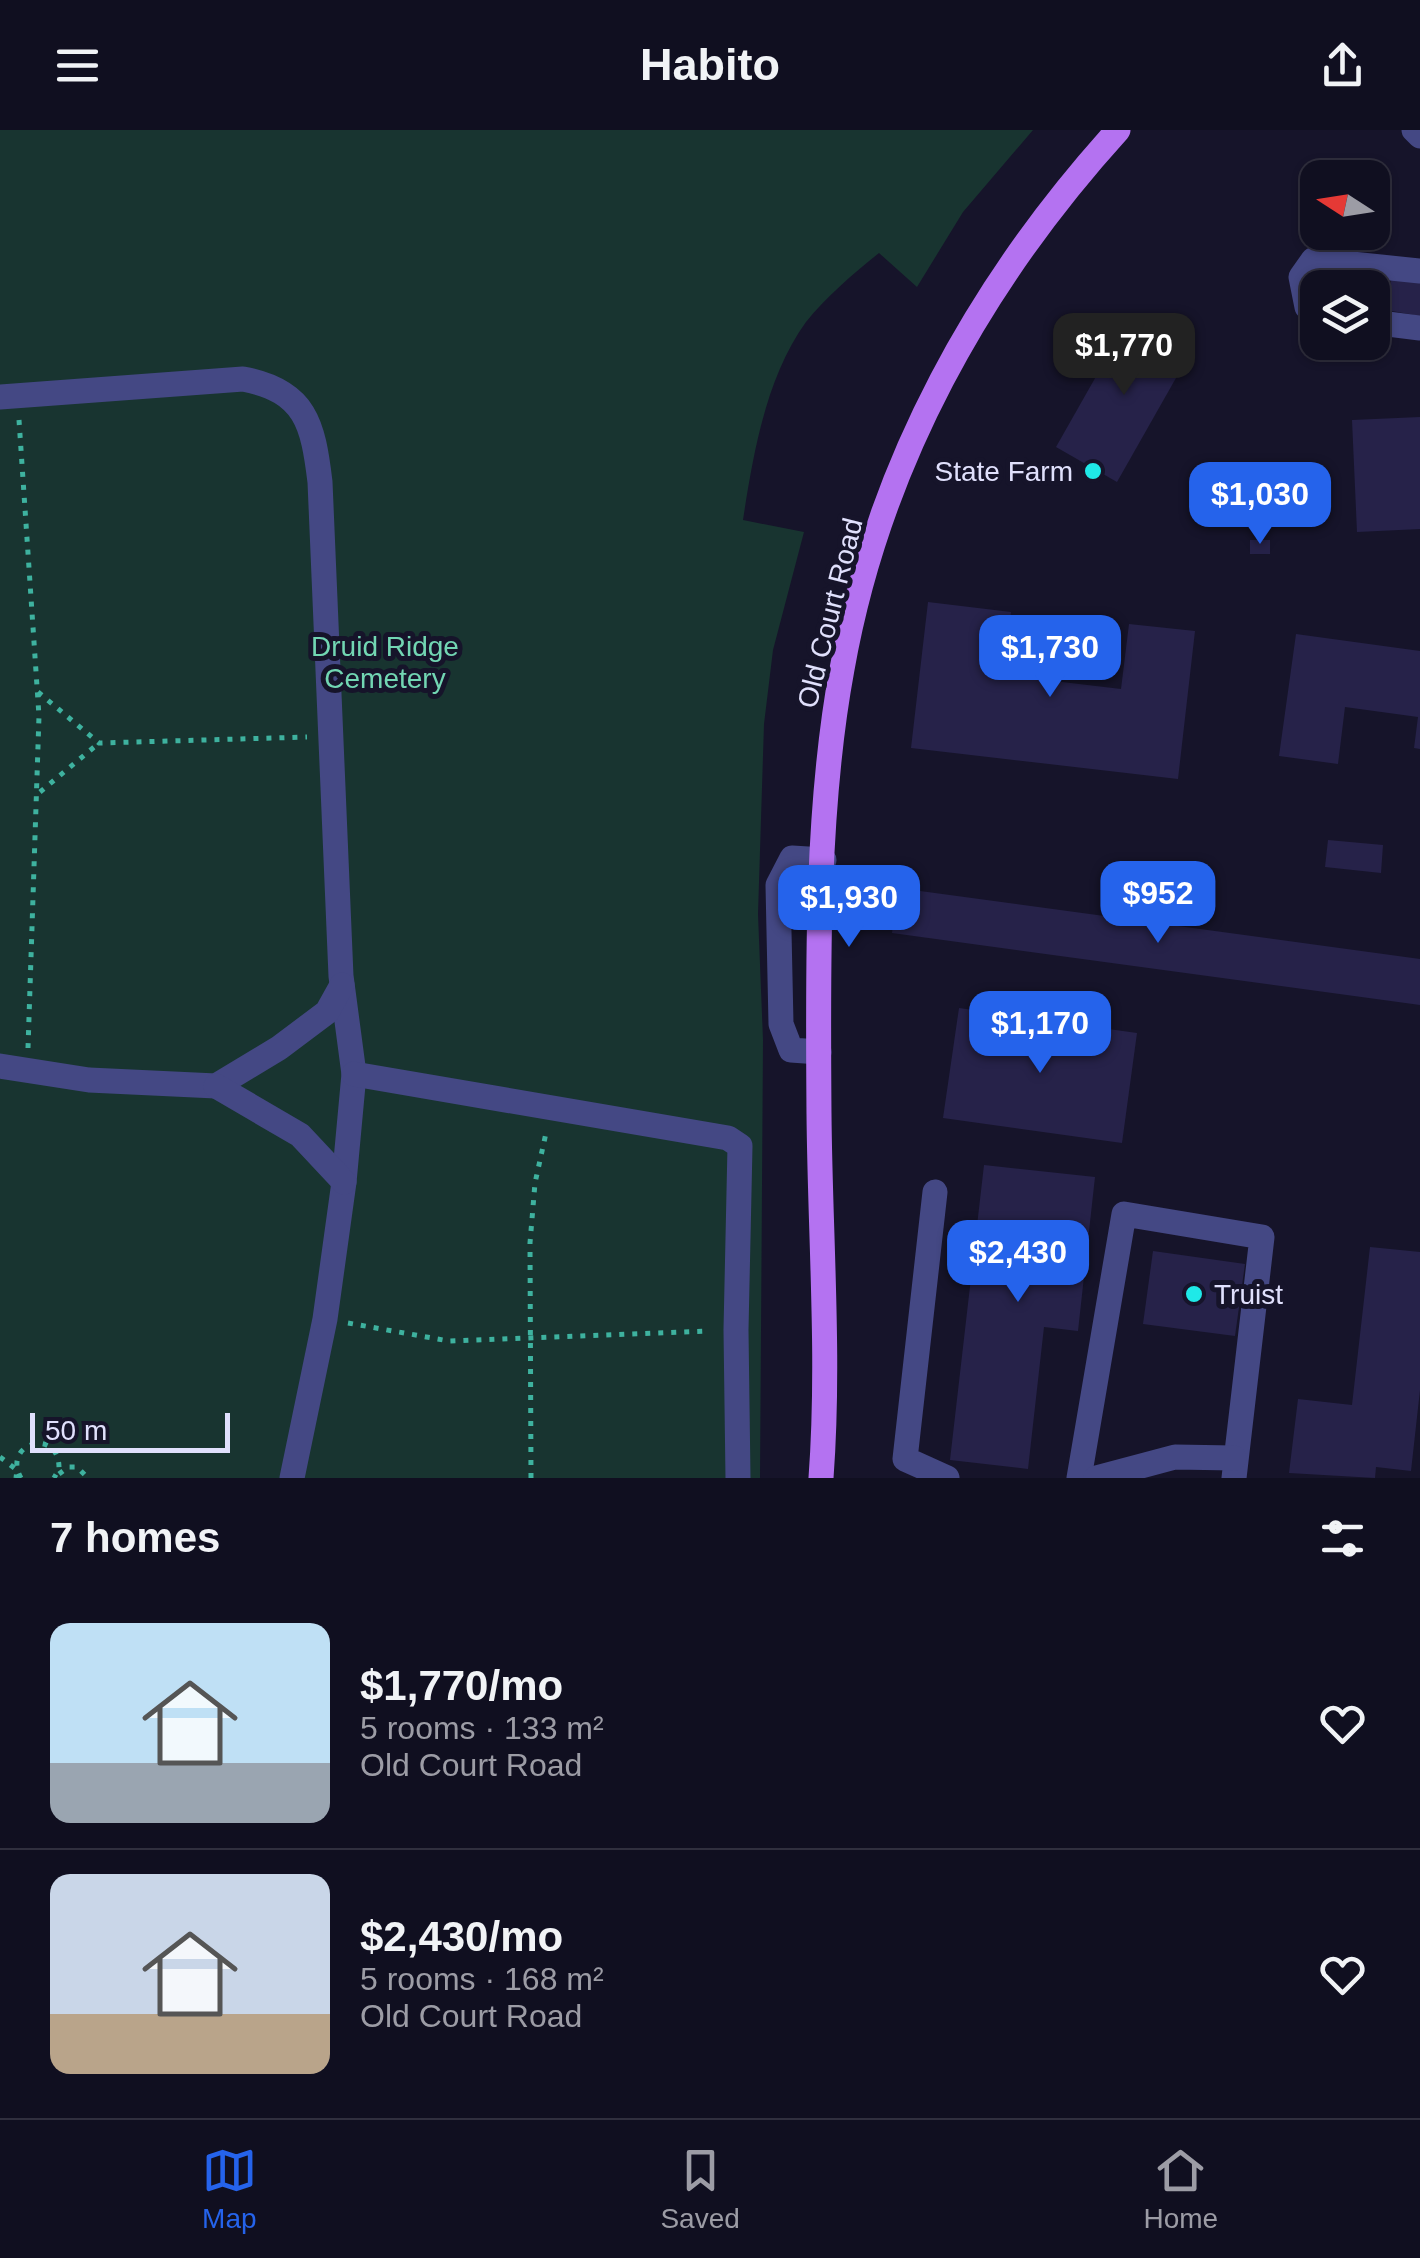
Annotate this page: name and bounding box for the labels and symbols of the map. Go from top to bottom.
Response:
north arrow [1300,160,1390,250]
pin: $1,770 [1043,313,1205,398]
place label: State Farm [935,456,1073,487]
marker: State Farm [1082,460,1104,482]
pin: $1,030 [1179,462,1341,547]
street label: Old Court Road [791,515,869,711]
pin: $1,730 [969,615,1131,700]
park label: Druid Ridge Cemetery [311,631,459,694]
pin: $952 [1099,861,1217,946]
pin: $1,930 [768,865,930,950]
pin: $1,170 [959,991,1121,1076]
pin: $2,430 [937,1220,1099,1305]
place label: Truist [1214,1279,1283,1310]
marker: Truist [1183,1283,1205,1305]
scale bar [30,1408,230,1452]

